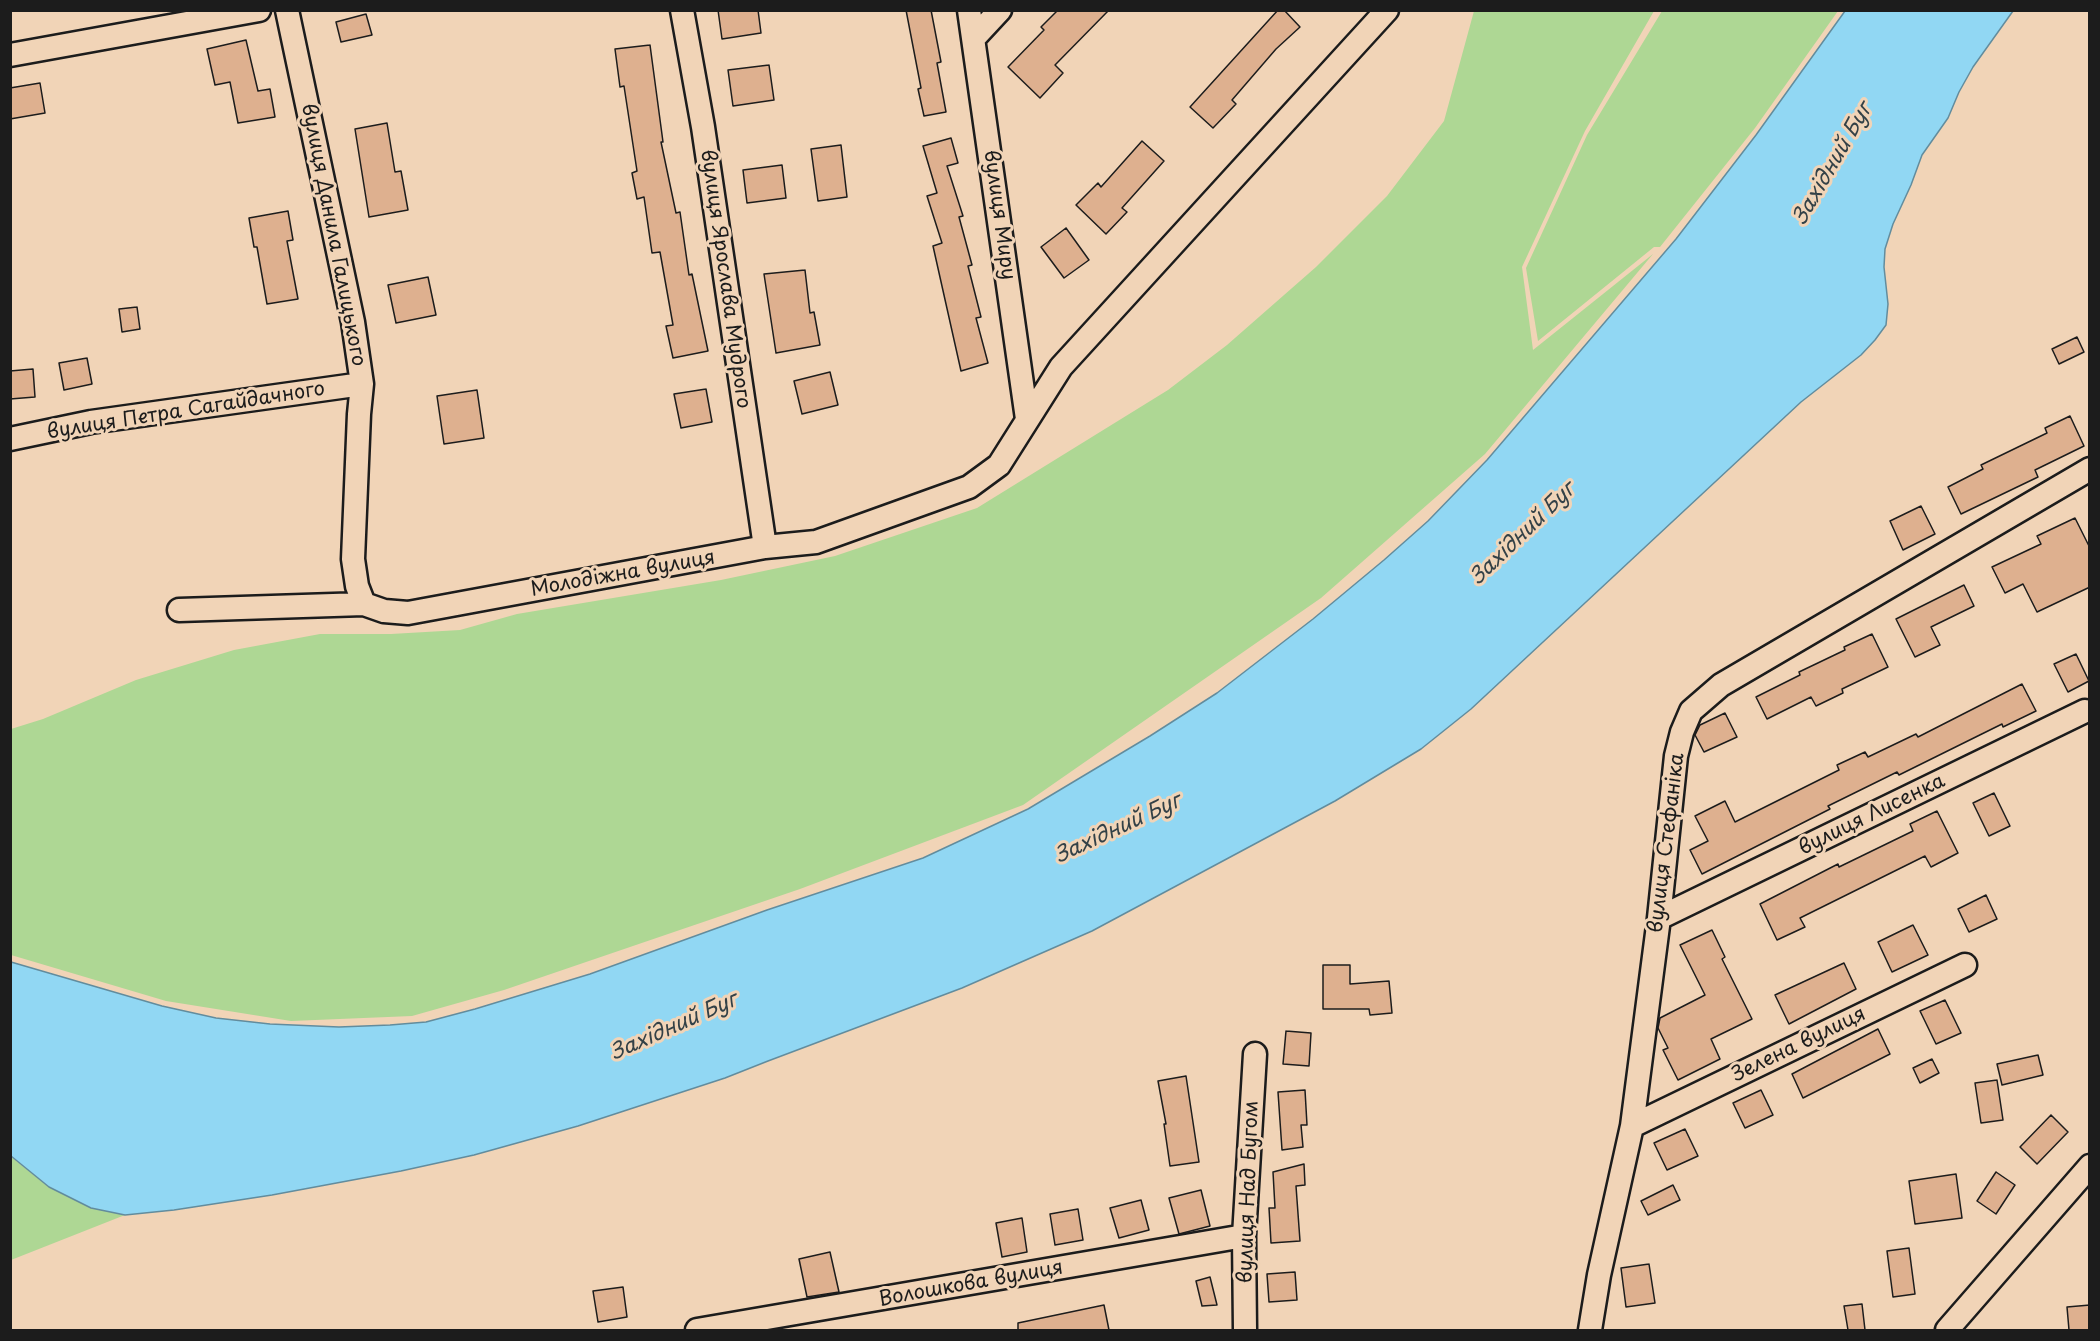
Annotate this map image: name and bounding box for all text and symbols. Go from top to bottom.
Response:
water label: Західний Буг [1788,99,1878,229]
street label: вулиця Данила Галицького [296,102,370,368]
street label: вулиця Ярослава Мудрого [695,148,755,410]
street label: вулиця Миру [978,149,1020,281]
street label: вулиця Петра Сагайдачного [45,377,327,445]
water label: Західний Буг [1465,478,1581,590]
street label: Молодіжна вулиця [529,546,717,602]
street label: вулиця Стефаніка [1644,752,1690,934]
street label: вулиця Лисенка [1795,769,1949,861]
water label: Західний Буг [1051,789,1185,869]
water label: Західний Буг [607,988,741,1066]
street label: Зелена вулиця [1728,1002,1870,1088]
street label: вулиця Над Бугом [1234,1100,1264,1284]
street label: Волошкова вулиця [877,1256,1065,1312]

